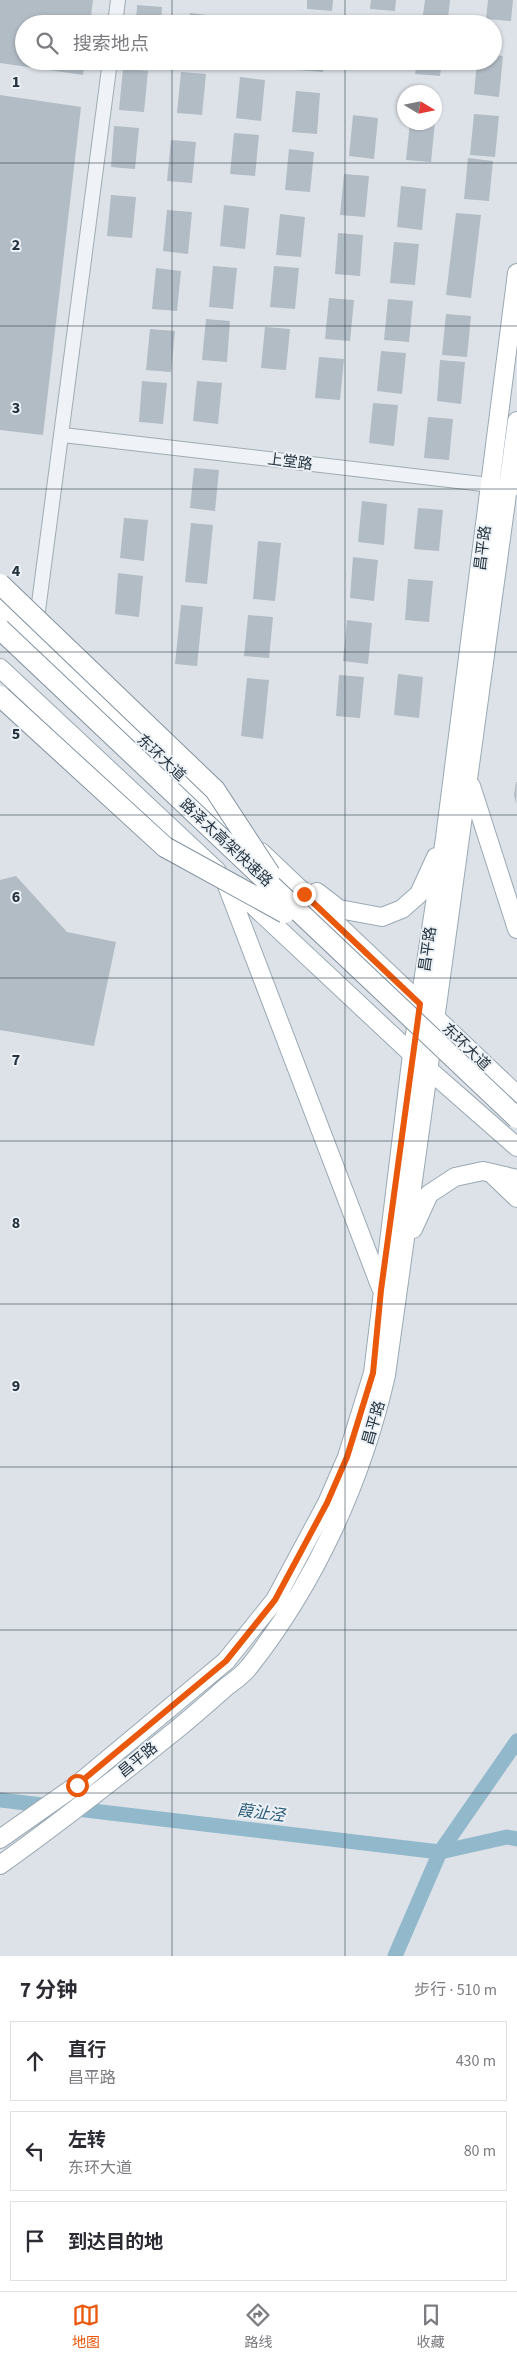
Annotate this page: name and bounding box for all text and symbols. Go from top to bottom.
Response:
search box [15,15,502,70]
icon: search [33,29,61,57]
text: 搜索地点 [73,31,149,58]
text: 1 [12,71,20,93]
north arrow [397,85,442,130]
text: 2 [12,234,20,256]
text: 3 [12,397,20,419]
street label: 上堂路 [266,449,314,475]
street label: 昌平路 [470,524,496,572]
text: 4 [12,560,21,582]
text: 5 [12,723,20,745]
street label: 东环大道 [132,730,190,786]
street label: 路泽太高架快速路 [175,794,277,892]
route end [293,883,316,906]
text: 6 [12,886,20,908]
street label: 昌平路 [414,925,442,973]
street label: 东环大道 [437,1019,495,1075]
text: 7 [12,1049,20,1071]
text: 8 [12,1212,20,1234]
text: 9 [12,1375,20,1397]
street label: 昌平路 [358,1398,390,1448]
street label: 昌平路 [114,1738,162,1782]
route start [66,1774,89,1797]
water label: 葭沚泾 [236,1799,288,1827]
text: 7 分钟 [20,1975,77,2005]
text: 步行 · 510 m [414,1979,497,2001]
text: 直行 [68,2037,106,2064]
icon: ahead [21,2047,49,2075]
text: 430 m [456,2050,496,2072]
text: 昌平路 [68,2067,116,2089]
text: 左转 [68,2127,106,2154]
icon: left [21,2137,49,2165]
text: 80 m [464,2140,496,2162]
text: 东环大道 [68,2157,132,2179]
icon: arrive [21,2227,49,2255]
text: 到达目的地 [68,2229,163,2256]
tab: 地图 [72,2301,100,2353]
tab: 路线 [244,2301,272,2353]
tab: 收藏 [417,2301,445,2353]

